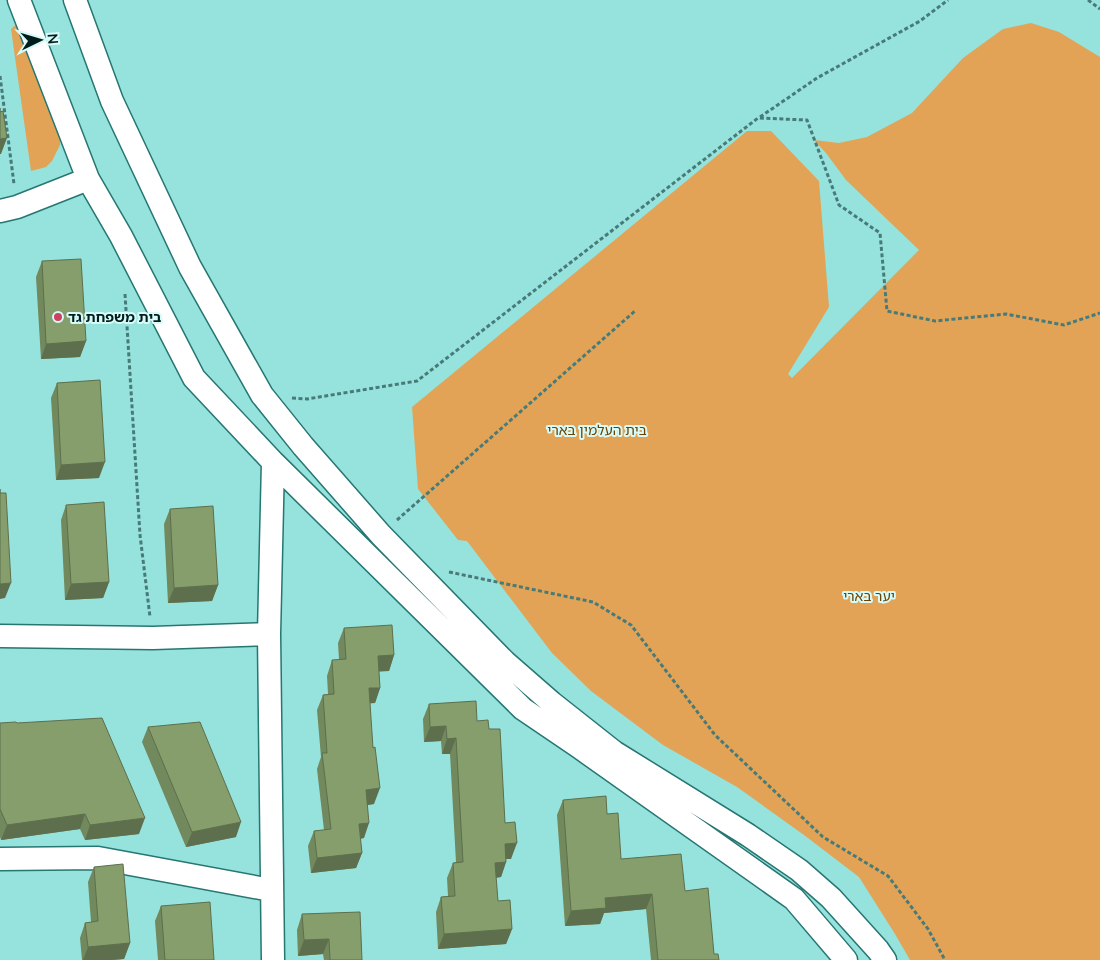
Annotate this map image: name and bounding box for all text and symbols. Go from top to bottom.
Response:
north arrow [15,15,65,65]
text: N [44,33,62,45]
place label: בית משפחת גד [68,308,161,326]
marker: בית משפחת גד [52,311,64,323]
park label: בית העלמין בארי [547,421,647,439]
park label: יער בארי [843,587,895,605]

